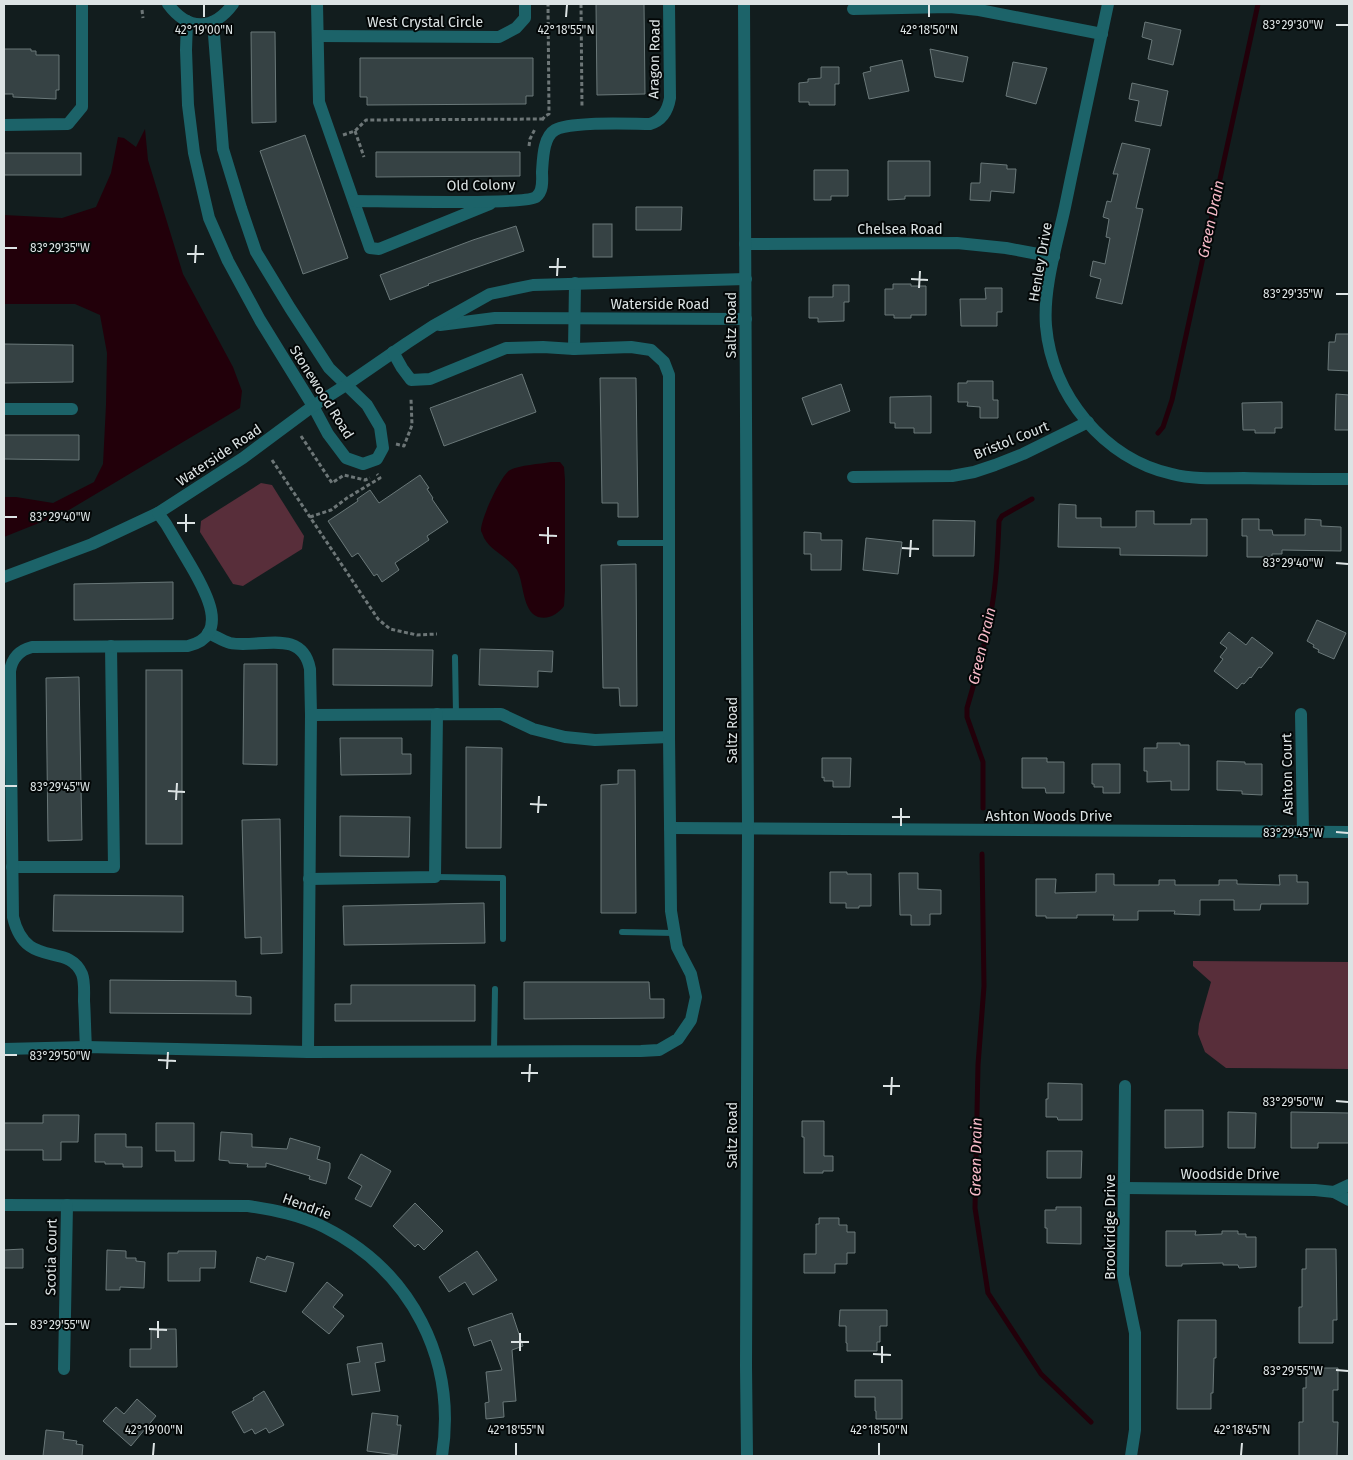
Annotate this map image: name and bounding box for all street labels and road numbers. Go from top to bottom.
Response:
street label: West Crystal Circle [367,14,483,31]
street label: Aragon Road [645,19,664,99]
street label: Old Colony [446,176,516,195]
street label: Chelsea Road [857,221,943,238]
street label: Henley Drive [1025,221,1056,303]
street label: Saltz Road [723,292,740,358]
street label: Waterside Road [611,296,709,313]
street label: Stonewood Road [286,342,357,442]
street label: Bristol Court [971,417,1052,463]
street label: Waterside Road [174,421,265,490]
street label: Saltz Road [724,697,741,763]
street label: Ashton Court [1278,732,1297,815]
street label: Ashton Woods Drive [986,808,1112,825]
street label: Saltz Road [724,1102,741,1168]
street label: Woodside Drive [1180,1166,1280,1183]
street label: Brookridge Drive [1102,1174,1119,1280]
street label: Hendrie [280,1190,334,1223]
street label: Scotia Court [42,1217,61,1296]

